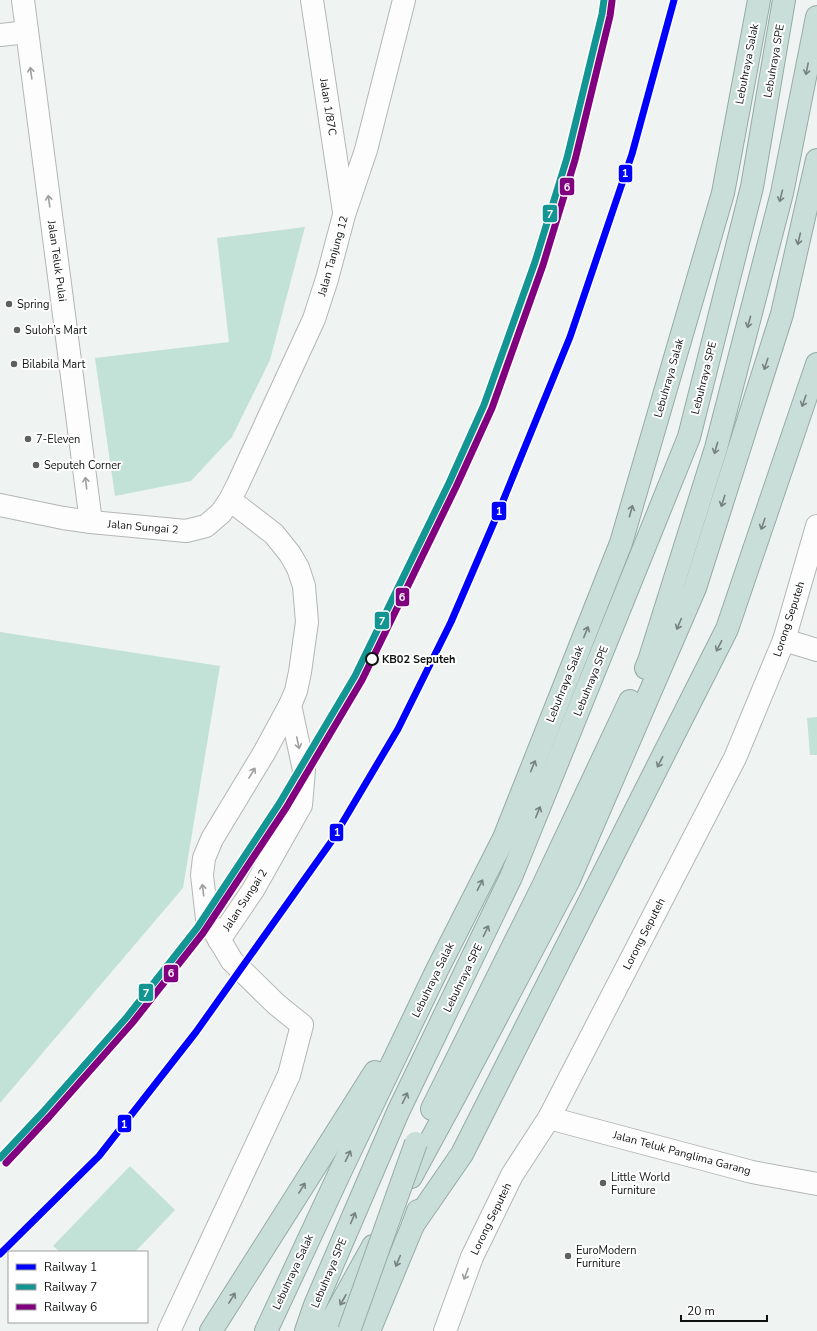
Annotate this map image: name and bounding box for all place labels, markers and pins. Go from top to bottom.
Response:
place label: Spring [17,297,49,312]
marker: Spring [4,299,14,309]
place label: Suloh’s Mart [25,323,87,338]
marker: Suloh’s Mart [12,325,22,335]
place label: Bilabila Mart [22,357,85,372]
marker: Bilabila Mart [9,359,19,369]
place label: 7-Eleven [36,432,80,447]
marker: 7-Eleven [23,434,33,444]
place label: Seputeh Corner [44,458,121,473]
marker: Seputeh Corner [31,460,41,470]
marker: KB02 Seputeh [365,652,379,666]
place label: KB02 Seputeh [382,652,455,667]
place label: Little World Furniture [611,1170,670,1198]
marker: Little World Furniture [598,1178,608,1188]
place label: EuroModern Furniture [576,1243,637,1271]
marker: EuroModern Furniture [563,1251,573,1261]

